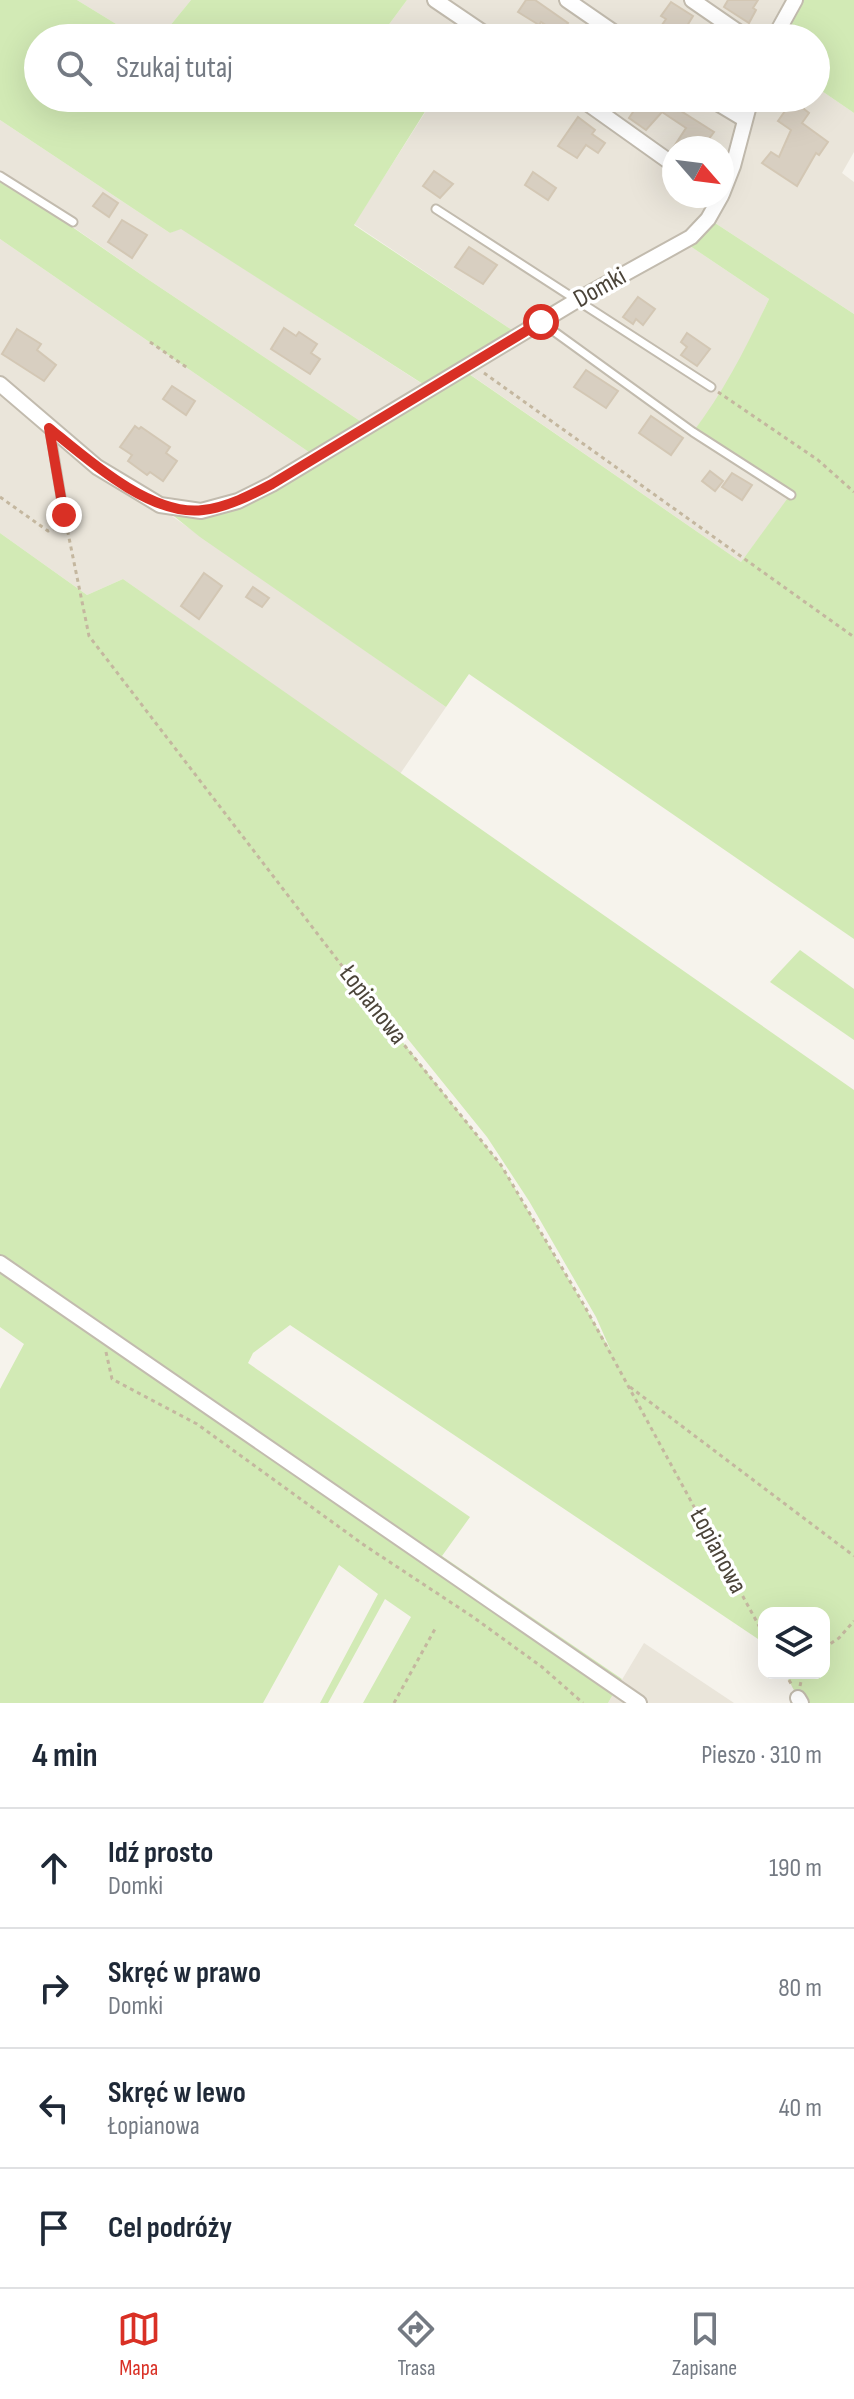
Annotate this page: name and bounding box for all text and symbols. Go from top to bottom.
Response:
search box [24,24,830,112]
icon: search [52,46,96,90]
text: Szukaj tutaj [116,50,233,86]
north arrow [662,136,734,208]
street label: Domki [568,261,632,315]
route start [523,304,559,340]
route end [46,497,82,533]
street label: Łopianowa [332,958,413,1051]
street label: Łopianowa [682,1502,753,1599]
map controls [758,1607,830,1679]
button: layers [758,1607,830,1679]
text: 4 min [32,1735,98,1776]
text: Pieszo · 310 m [701,1740,822,1771]
text: Idź prosto [108,1835,213,1871]
icon: ahead [32,1846,76,1890]
text: 190 m [769,1853,822,1884]
text: Domki [108,1871,163,1902]
text: Skręć w prawo [108,1955,261,1991]
icon: right [32,1966,76,2010]
text: 80 m [778,1973,822,2004]
text: Domki [108,1991,163,2022]
text: Skręć w lewo [108,2075,246,2111]
icon: left [32,2086,76,2130]
text: 40 m [779,2093,822,2124]
text: Łopianowa [108,2111,200,2142]
icon: arrive [32,2206,76,2250]
text: Cel podróży [108,2210,232,2246]
tab: Mapa [117,2307,161,2382]
tab: Trasa [394,2307,438,2382]
tab: Zapisane [672,2307,737,2382]

